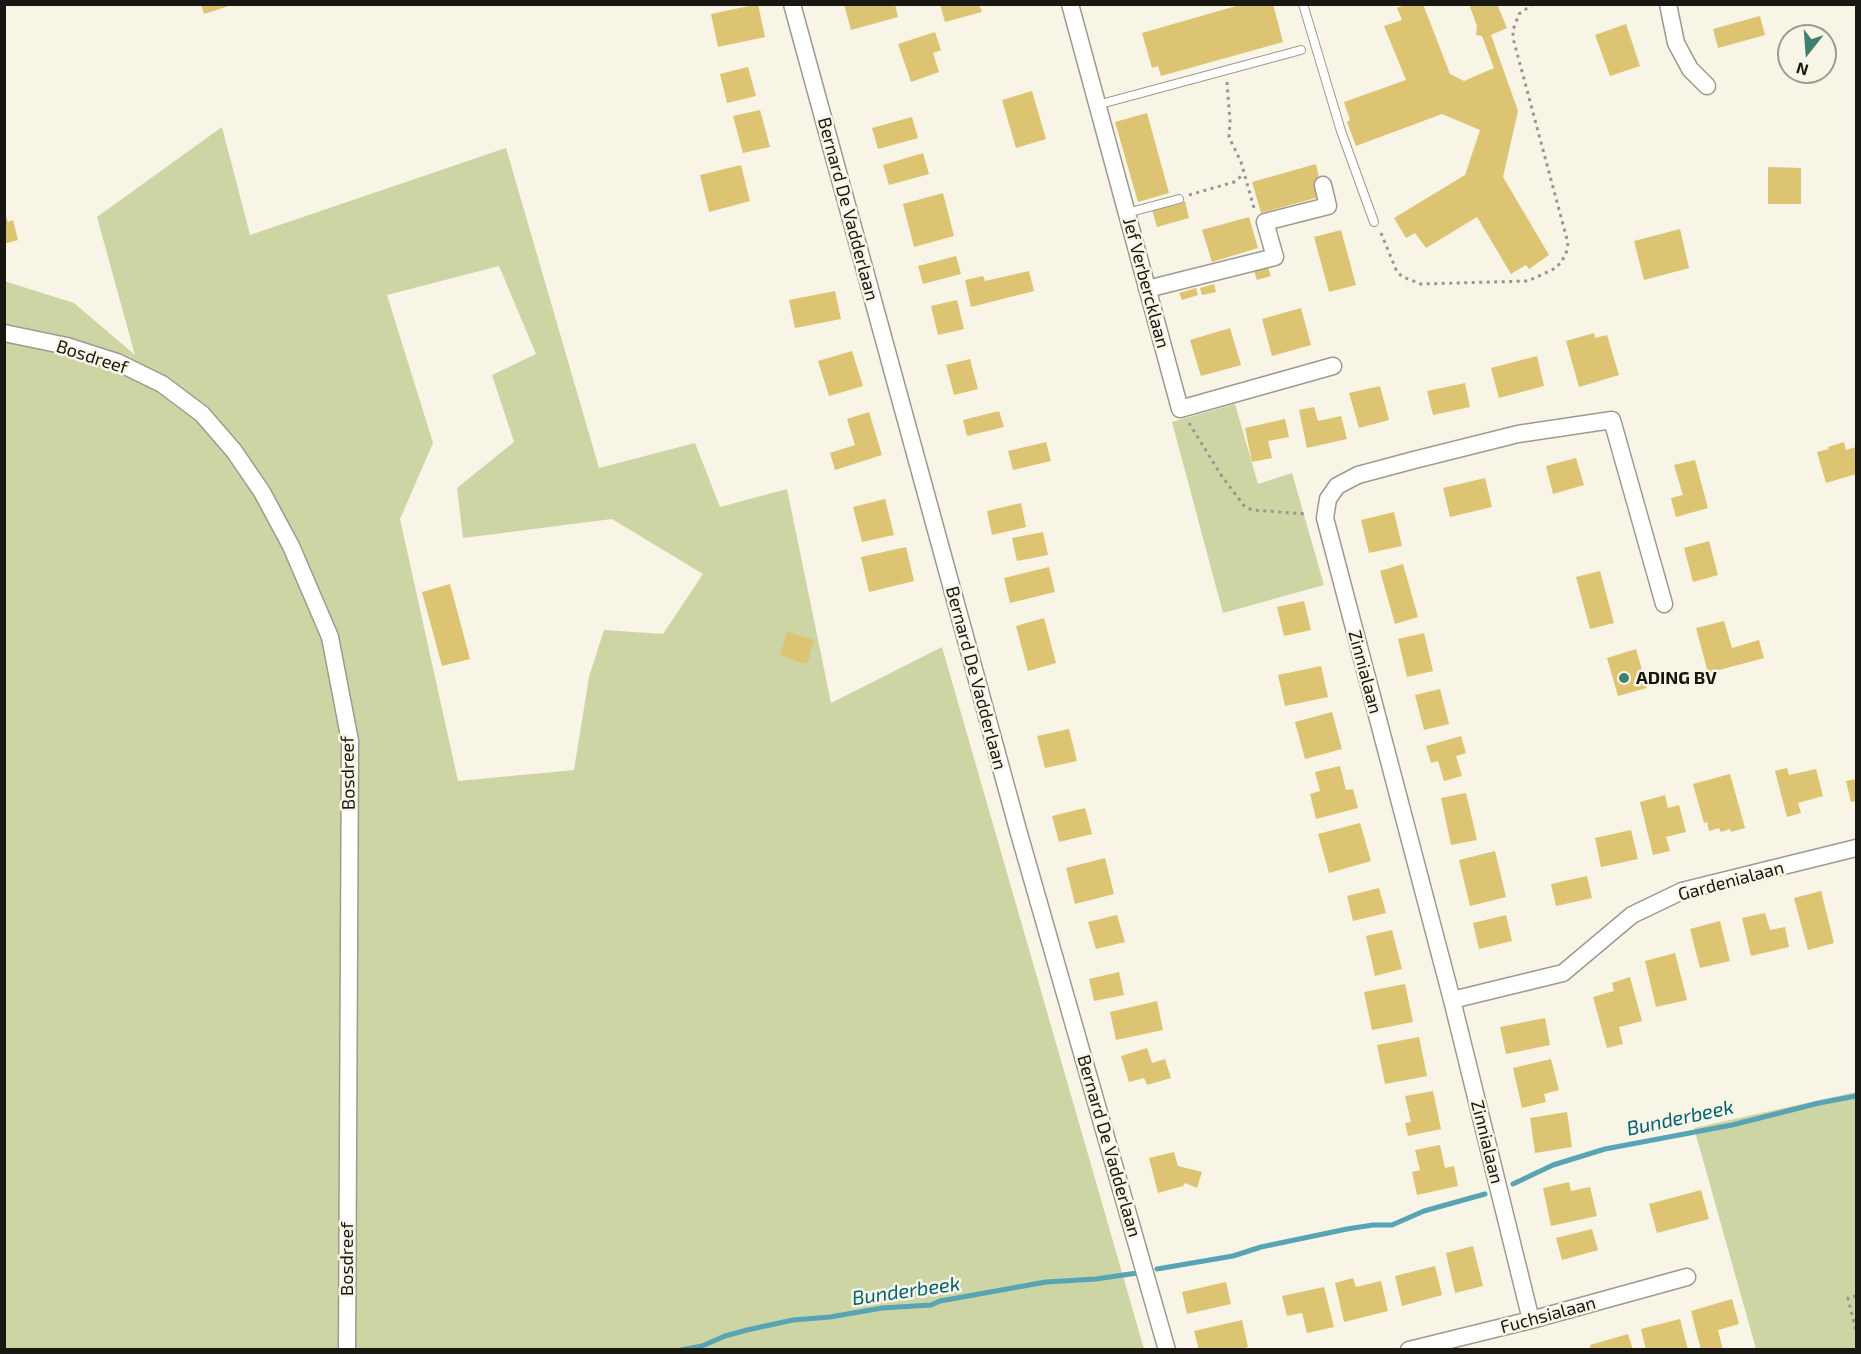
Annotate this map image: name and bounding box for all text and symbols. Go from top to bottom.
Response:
north arrow [1777,24,1837,84]
text: N [1794,59,1810,81]
street label: Bernard De Vadderlaan [813,115,883,303]
street label: Jef Verbercklaan [1118,215,1174,351]
street label: Bosdreef [53,335,131,379]
street label: Bernard De Vadderlaan [941,584,1011,772]
street label: Zinnialaan [1344,628,1386,716]
place label: ADING BV [1636,667,1717,689]
marker: ADING BV [1617,671,1631,685]
street label: Bosdreef [337,736,359,810]
street label: Gardenialaan [1676,857,1786,905]
street label: Bernard De Vadderlaan [1073,1052,1145,1240]
water label: Bunderbeek [1624,1095,1736,1141]
street label: Zinnialaan [1466,1098,1508,1186]
street label: Bosdreef [336,1222,358,1296]
water label: Bunderbeek [850,1272,962,1310]
street label: Fuchsialaan [1498,1292,1598,1338]

